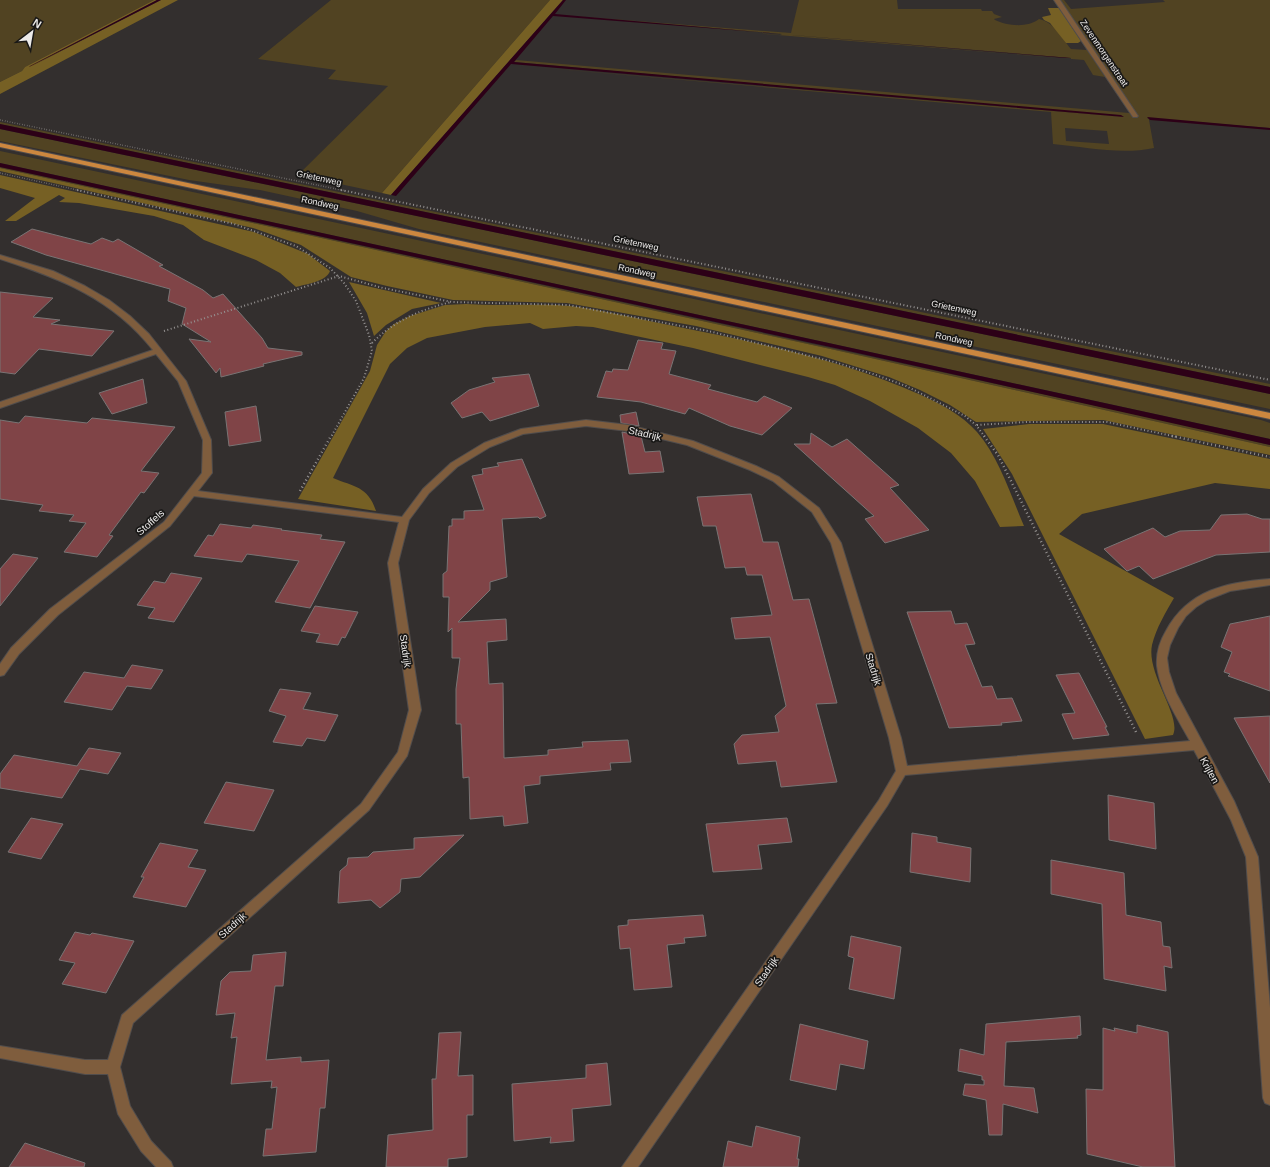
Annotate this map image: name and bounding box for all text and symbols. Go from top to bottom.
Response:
north arrow [12,12,52,52]
text: N [31,16,44,31]
street label: Zevenmorgenstraat [1078,18,1130,89]
street label: Grietenweg [295,168,343,188]
street label: Rondweg [300,194,340,212]
street label: Grietenweg [612,233,660,253]
street label: Rondweg [617,262,657,280]
street label: Grietenweg [930,298,978,318]
street label: Rondweg [934,330,974,348]
street label: Stadrijk [627,424,663,443]
street label: Stoffels [134,507,166,538]
street label: Stadrijk [398,634,413,669]
street label: Stadrijk [863,652,884,688]
street label: Krijten [1198,755,1221,785]
street label: Stadrijk [216,909,249,941]
street label: Stadrijk [752,954,781,988]

